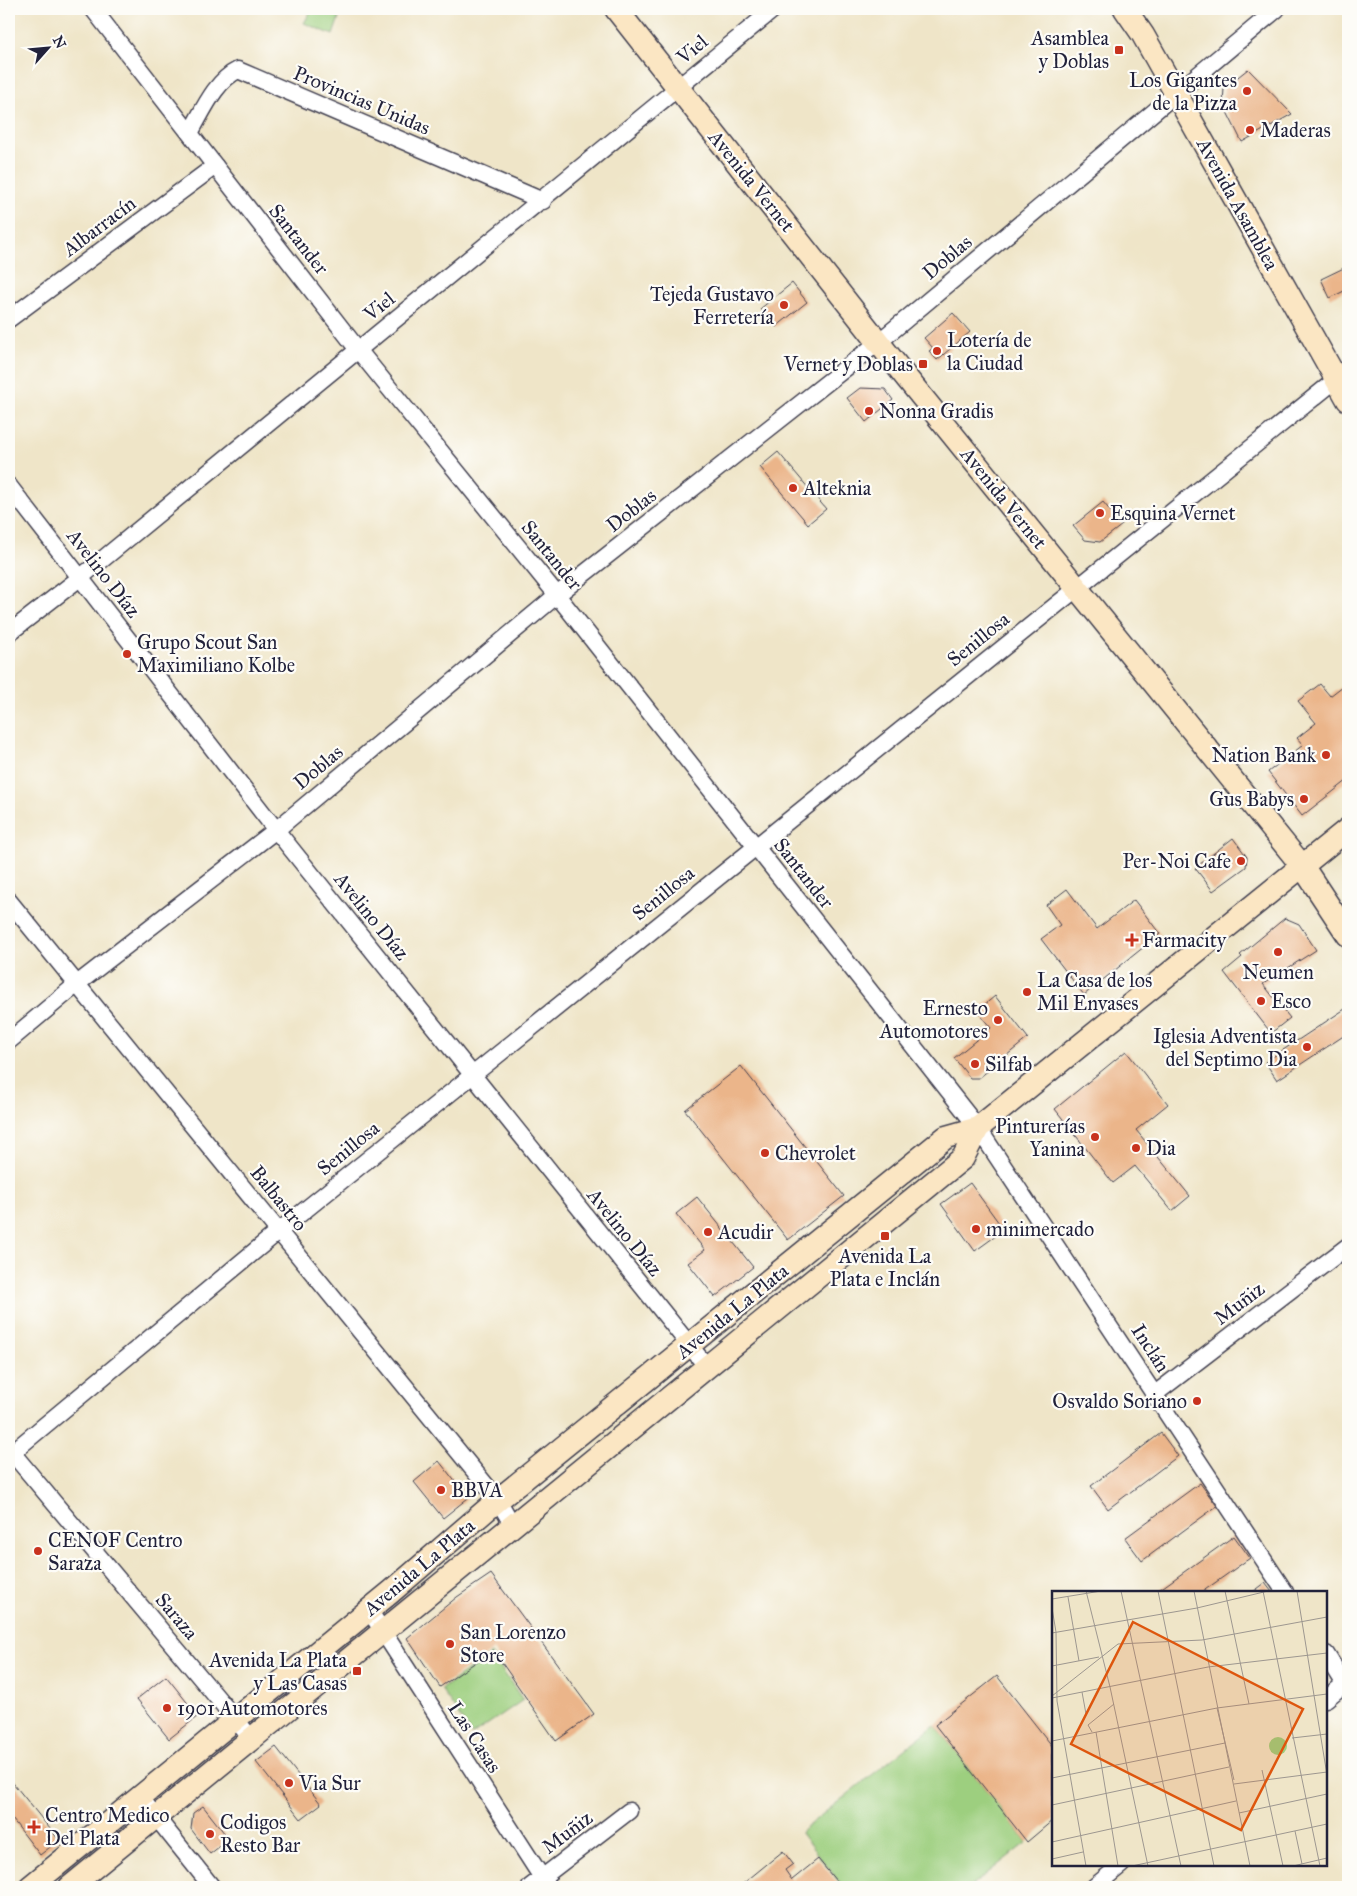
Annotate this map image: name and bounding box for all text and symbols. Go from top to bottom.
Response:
north arrow [22,22,72,72]
place label: Asamblea y Doblas [1030,26,1110,73]
street label: Viel [671,29,713,69]
text: N [49,33,69,52]
marker: Asamblea y Doblas [1113,44,1125,56]
street label: Provincias Unidas [290,60,434,140]
place label: Los Gigantes de la Pizza [1129,68,1238,115]
marker: Los Gigantes de la Pizza [1241,85,1253,97]
place label: Maderas [1260,118,1331,142]
marker: Maderas [1244,124,1256,136]
street label: Avenida Vernet [703,125,800,237]
street label: Avenida Asamblea [1191,133,1284,275]
street label: Albarracín [57,191,140,262]
street label: Santander [264,199,334,279]
street label: Doblas [918,230,976,284]
place label: Tejeda Gustavo Ferretería [650,282,775,329]
street label: Viel [358,286,400,326]
marker: Tejeda Gustavo Ferretería [778,299,790,311]
place label: Lotería de la Ciudad [947,328,1032,375]
marker: Lotería de la Ciudad [931,345,943,357]
place label: Vernet y Doblas [783,352,913,376]
marker: Vernet y Doblas [917,358,929,370]
place label: Nonna Gradis [879,399,994,423]
marker: Nonna Gradis [863,405,875,417]
street label: Avenida Vernet [955,442,1052,554]
place label: Alteknia [802,476,872,500]
marker: Alteknia [787,482,799,494]
street label: Doblas [601,483,661,537]
place label: Esquina Vernet [1110,501,1235,526]
marker: Esquina Vernet [1094,507,1106,519]
street label: Santander [517,515,588,595]
street label: Avelino Díaz [61,523,146,622]
street label: Senillosa [942,606,1014,671]
place label: Grupo Scout San Maximiliano Kolbe [137,630,295,677]
marker: Grupo Scout San Maximiliano Kolbe [121,648,133,660]
street label: Doblas [289,740,347,794]
place label: Nation Bank [1211,743,1317,767]
marker: Nation Bank [1320,749,1332,761]
place label: Gus Babys [1209,787,1294,811]
marker: Gus Babys [1298,793,1310,805]
street label: Santander [769,833,839,913]
place label: Per-Noi Cafe [1122,849,1231,873]
marker: Per-Noi Cafe [1235,855,1247,867]
street label: Senillosa [627,860,699,925]
street label: Avelino Díaz [329,867,415,965]
place label: Farmacity [1142,928,1227,952]
marker: Farmacity [1126,934,1138,946]
marker: Neumen [1272,946,1284,958]
place label: Neumen [1242,960,1314,984]
place label: La Casa de los Mil Envases [1037,968,1152,1015]
marker: La Casa de los Mil Envases [1021,986,1033,998]
place label: Esco [1271,989,1311,1013]
marker: Esco [1255,995,1267,1007]
place label: Ernesto Automotores [879,996,988,1043]
marker: Ernesto Automotores [992,1014,1004,1026]
place label: Iglesia Adventista del Septimo Dia [1153,1024,1298,1071]
marker: Iglesia Adventista del Septimo Dia [1301,1041,1313,1053]
place label: Silfab [985,1052,1033,1076]
marker: Silfab [969,1058,981,1070]
place label: Pinturerías Yanina [995,1114,1086,1161]
street label: Senillosa [312,1115,384,1180]
marker: Pinturerías Yanina [1089,1131,1101,1143]
place label: Dia [1146,1136,1176,1160]
place label: Chevrolet [775,1141,856,1165]
marker: Dia [1130,1142,1142,1154]
marker: Chevrolet [759,1147,771,1159]
street label: Balbastro [245,1160,313,1236]
street label: Avelino Díaz [582,1183,668,1281]
place label: minimercado [986,1217,1094,1241]
place label: Acudir [717,1220,774,1244]
marker: minimercado [970,1223,982,1235]
marker: Acudir [702,1226,714,1238]
marker: Avenida La Plata e Inclán [879,1230,891,1242]
place label: Avenida La Plata e Inclán [830,1244,940,1291]
street label: Avenida La Plata [670,1258,794,1364]
street label: Muñiz [1209,1276,1269,1330]
street label: Inclán [1127,1319,1175,1377]
place label: Osvaldo Soriano [1052,1389,1187,1413]
marker: Osvaldo Soriano [1191,1395,1203,1407]
place label: BBVA [451,1478,504,1502]
marker: BBVA [435,1484,447,1496]
street label: Avenida La Plata [358,1513,480,1621]
place label: CENOF Centro Saraza [48,1528,183,1575]
marker: CENOF Centro Saraza [32,1545,44,1557]
street label: Saraza [151,1588,204,1645]
inset map [1052,1591,1327,1866]
place label: San Lorenzo Store [460,1620,566,1667]
marker: San Lorenzo Store [444,1638,456,1650]
place label: Avenida La Plata y Las Casas [208,1648,348,1695]
marker: Avenida La Plata y Las Casas [351,1665,363,1677]
place label: 1901 Automotores [177,1696,328,1720]
street label: Las Casas [443,1697,507,1777]
marker: 1901 Automotores [161,1702,173,1714]
place label: Via Sur [298,1771,361,1795]
marker: Via Sur [283,1777,295,1789]
place label: Centro Medico Del Plata [45,1803,170,1850]
street label: Muñiz [537,1805,597,1859]
place label: Codigos Resto Bar [220,1810,301,1857]
marker: Centro Medico Del Plata [27,1820,41,1834]
marker: Codigos Resto Bar [204,1828,216,1840]

